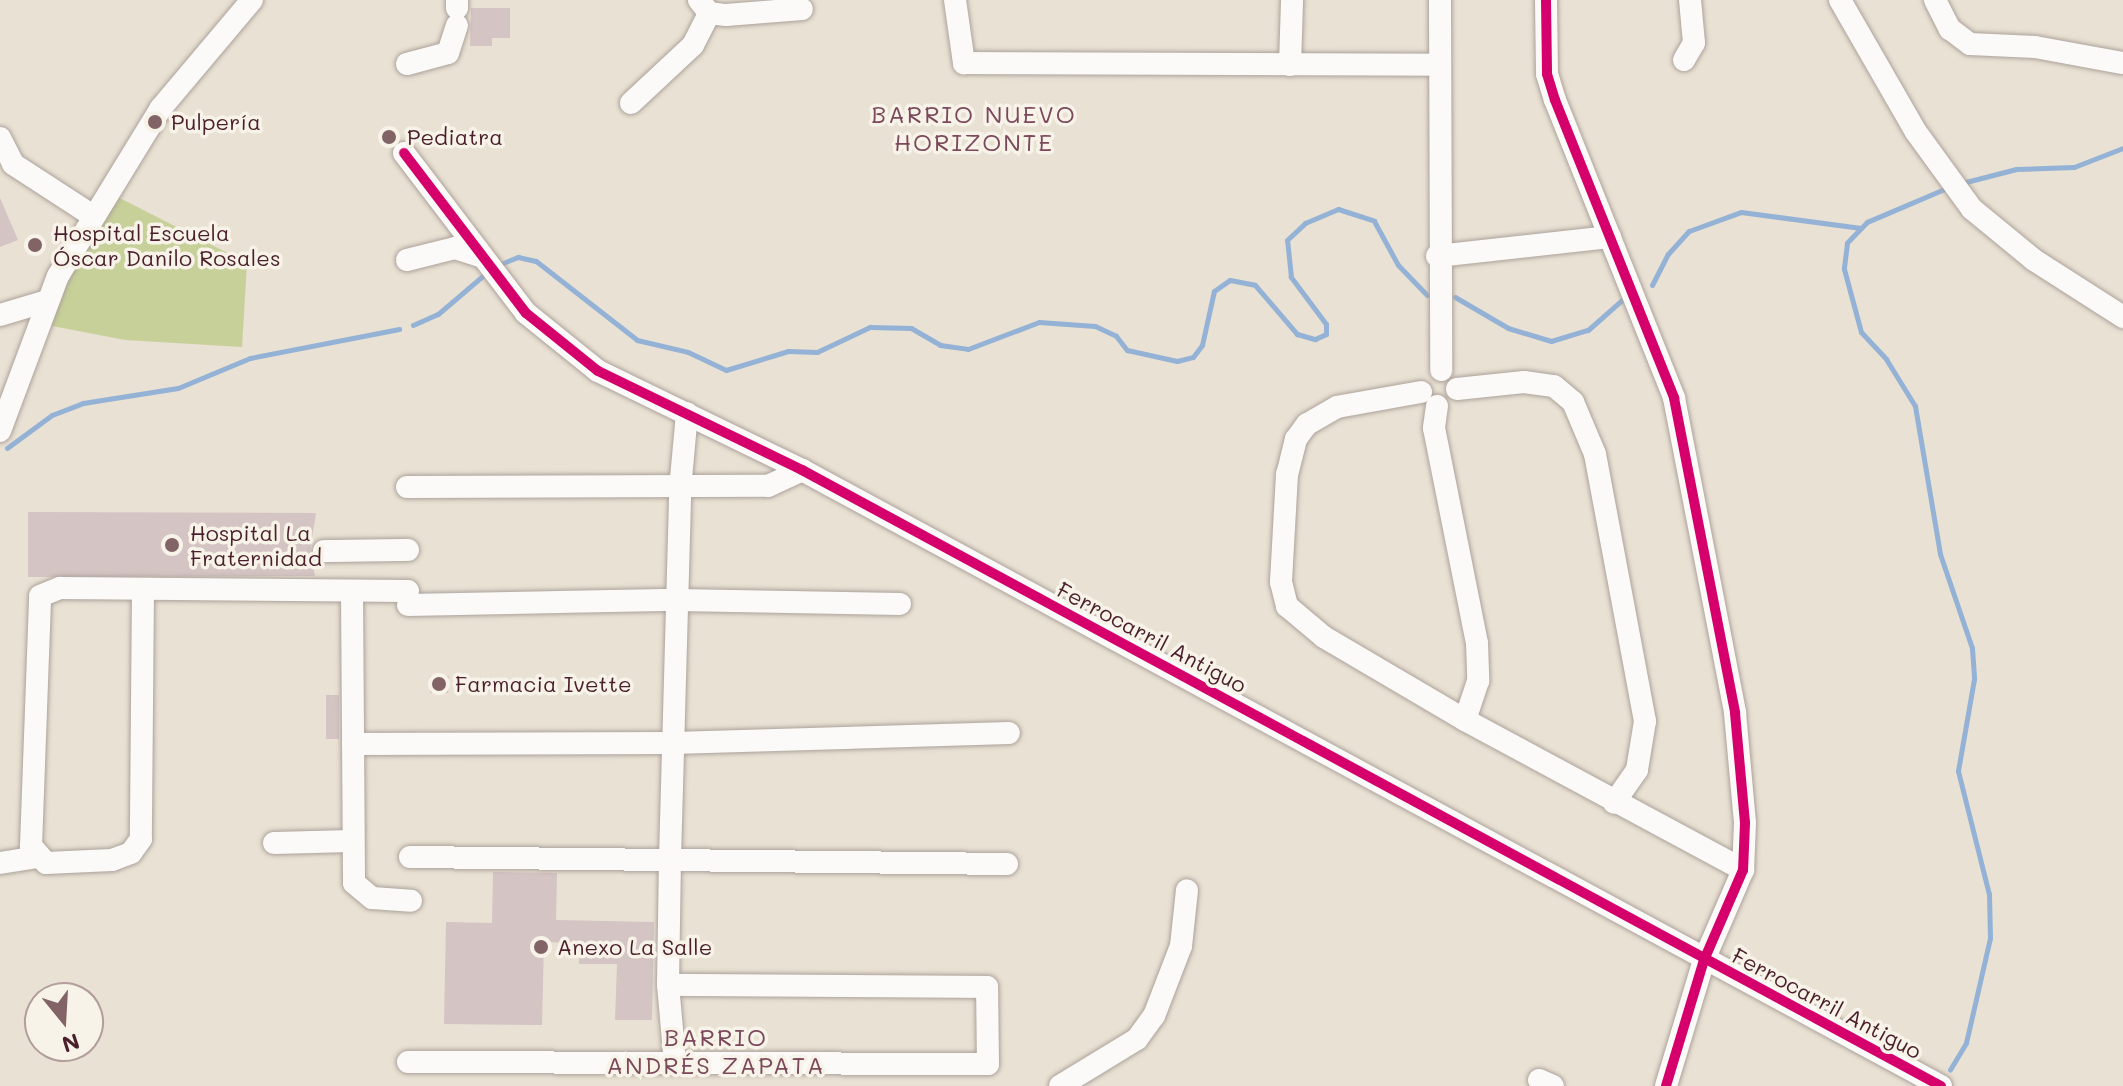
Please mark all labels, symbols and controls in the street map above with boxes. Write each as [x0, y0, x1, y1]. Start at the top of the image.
district label: BARRIO NUEVO HORIZONTE [871, 100, 1077, 156]
place label: Pulpería [171, 109, 261, 135]
marker: Pulpería [146, 113, 164, 131]
place label: Pediatra [407, 124, 503, 150]
marker: Pediatra [378, 126, 400, 148]
place label: Hospital Escuela Óscar Danilo Rosales [53, 219, 281, 270]
marker: Hospital Escuela Óscar Danilo Rosales [24, 234, 46, 256]
place label: Hospital La Fraternidad [190, 519, 322, 570]
marker: Hospital La Fraternidad [161, 534, 183, 556]
street label: Ferrocarril Antiguo [1053, 576, 1251, 698]
place label: Farmacia Ivette [455, 671, 632, 697]
marker: Farmacia Ivette [430, 675, 448, 693]
place label: Anexo La Salle [557, 934, 712, 960]
marker: Anexo La Salle [532, 938, 550, 956]
street label: Ferrocarril Antiguo [1728, 942, 1926, 1064]
north arrow [24, 982, 104, 1062]
district label: BARRIO ANDRÉS ZAPATA [606, 1023, 826, 1079]
text: N [59, 1027, 83, 1060]

